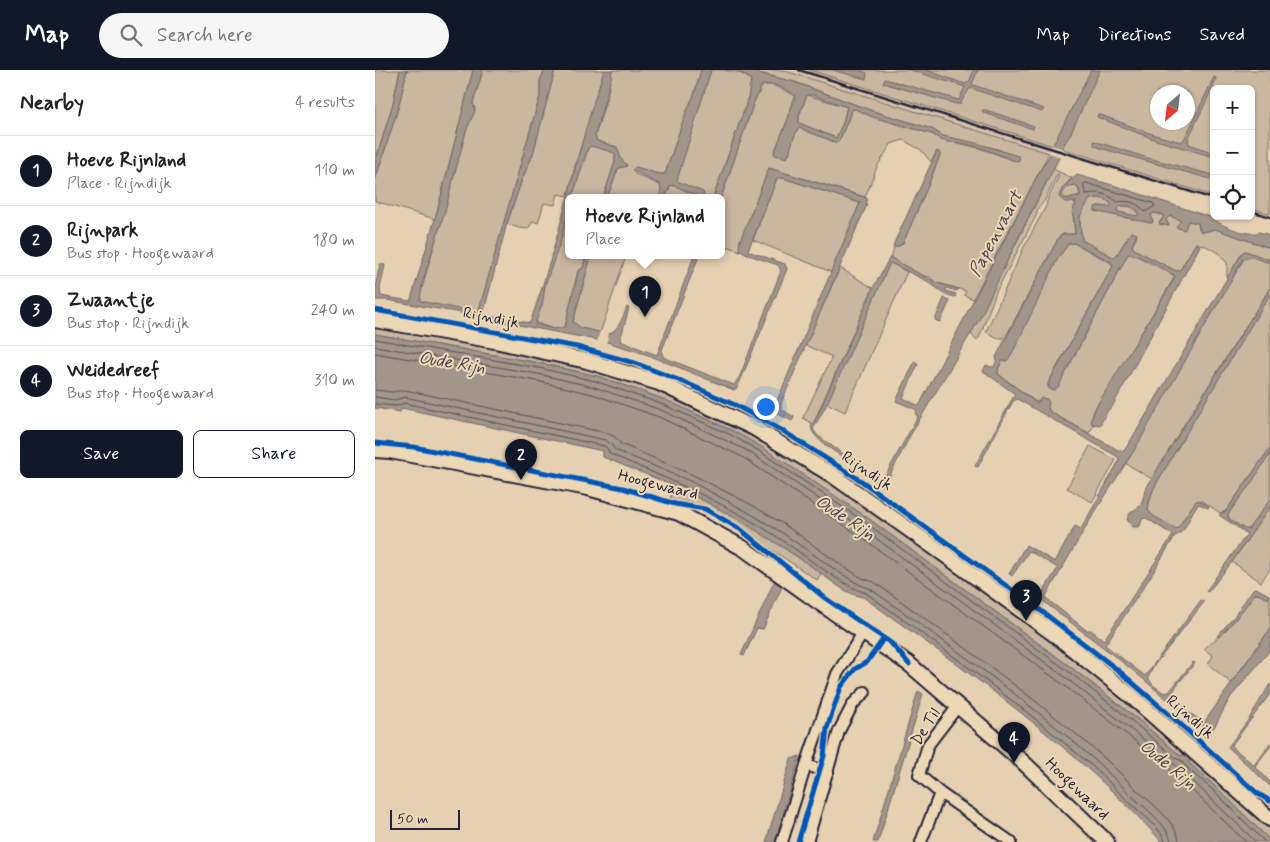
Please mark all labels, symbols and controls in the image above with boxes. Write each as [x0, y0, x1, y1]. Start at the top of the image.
search box [99, 13, 449, 58]
text: Map [25, 20, 69, 51]
icon: search [117, 21, 145, 49]
text: Search here [157, 23, 253, 48]
text: Map [1037, 23, 1070, 47]
text: Directions [1098, 23, 1172, 47]
text: Saved [1200, 23, 1245, 47]
north arrow [1150, 85, 1195, 130]
map controls [1210, 85, 1255, 220]
button: + [1210, 85, 1255, 130]
text: Nearby [20, 89, 84, 117]
text: 4 results [295, 92, 355, 113]
button: − [1210, 130, 1255, 175]
text: Hoeve Rijnland [67, 148, 186, 173]
text: 1 [32, 160, 40, 181]
text: 110 m [314, 160, 355, 181]
text: Place · Rijndijk [67, 173, 172, 194]
button: locate [1210, 175, 1255, 220]
water label: Papenvaart [963, 185, 1030, 281]
popup [565, 194, 725, 259]
text: Hoeve Rijnland [585, 204, 705, 229]
text: Rijnpark [67, 218, 138, 243]
text: Place [585, 229, 621, 250]
text: 2 [32, 230, 40, 251]
text: 180 m [312, 230, 355, 251]
text: Bus stop · Hoogewaard [67, 243, 214, 264]
pin: 1 [629, 276, 661, 317]
text: Zwaantje [67, 288, 155, 313]
text: 3 [32, 300, 40, 321]
text: 240 m [311, 300, 355, 321]
street label: Rijndijk [461, 302, 521, 334]
text: Bus stop · Rijndijk [67, 313, 189, 334]
water label: Oude Rijn [417, 346, 487, 380]
text: Weidedreef [67, 358, 160, 383]
text: 4 [31, 370, 41, 391]
text: 310 m [314, 370, 355, 391]
text: Bus stop · Hoogewaard [67, 383, 214, 404]
your location [753, 394, 779, 420]
button: Save [20, 430, 183, 478]
button: Share [193, 430, 355, 478]
pin: 2 [505, 439, 537, 480]
street label: Rijndijk [838, 446, 897, 496]
street label: Hoogewaard [616, 465, 700, 506]
water label: Oude Rijn [810, 490, 880, 546]
pin: 3 [1010, 580, 1042, 621]
street label: Rijndijk [1162, 690, 1218, 744]
street label: De Til [906, 704, 946, 750]
pin: 4 [998, 722, 1030, 763]
water label: Oude Rijn [1134, 735, 1202, 795]
street label: Hoogewaard [1040, 753, 1114, 826]
scale bar [390, 807, 460, 830]
text: 50 m [397, 810, 428, 828]

